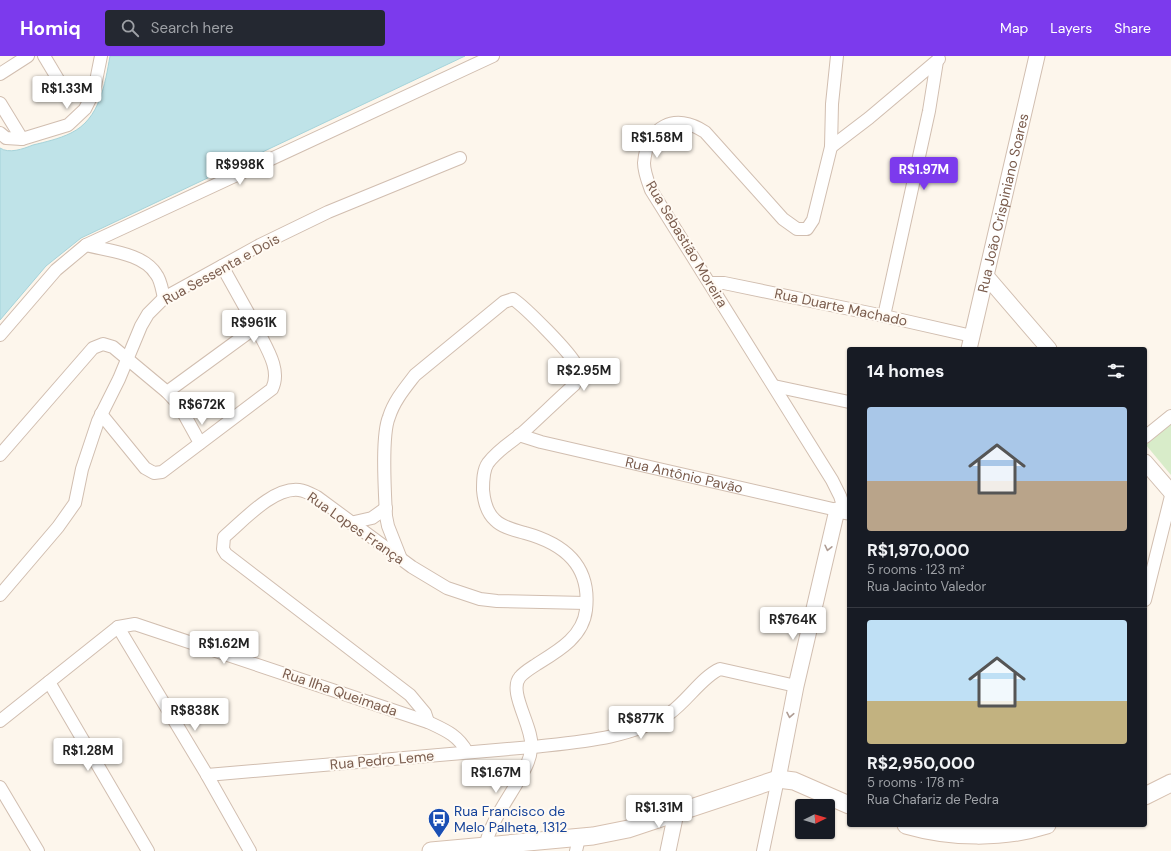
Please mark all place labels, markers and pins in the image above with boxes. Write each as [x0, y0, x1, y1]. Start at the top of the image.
pin: R$1.33M [30, 76, 104, 110]
pin: R$1.58M [620, 125, 694, 159]
pin: R$998K [207, 152, 273, 186]
pin: R$1.97M [887, 157, 961, 191]
pin: R$961K [221, 310, 287, 344]
pin: R$2.95M [547, 358, 621, 392]
pin: R$672K [169, 392, 235, 426]
pin: R$764K [760, 607, 826, 641]
pin: R$1.62M [187, 631, 261, 665]
pin: R$838K [162, 698, 228, 732]
pin: R$877K [608, 706, 674, 740]
pin: R$1.28M [51, 738, 125, 772]
pin: R$1.67M [459, 760, 533, 794]
pin: R$1.31M [622, 795, 696, 829]
place label: Rua Francisco de Melo Palheta, 1312 [454, 802, 567, 836]
bus stop icon: Rua Francisco de Melo Palheta, 1312 [426, 806, 452, 839]

